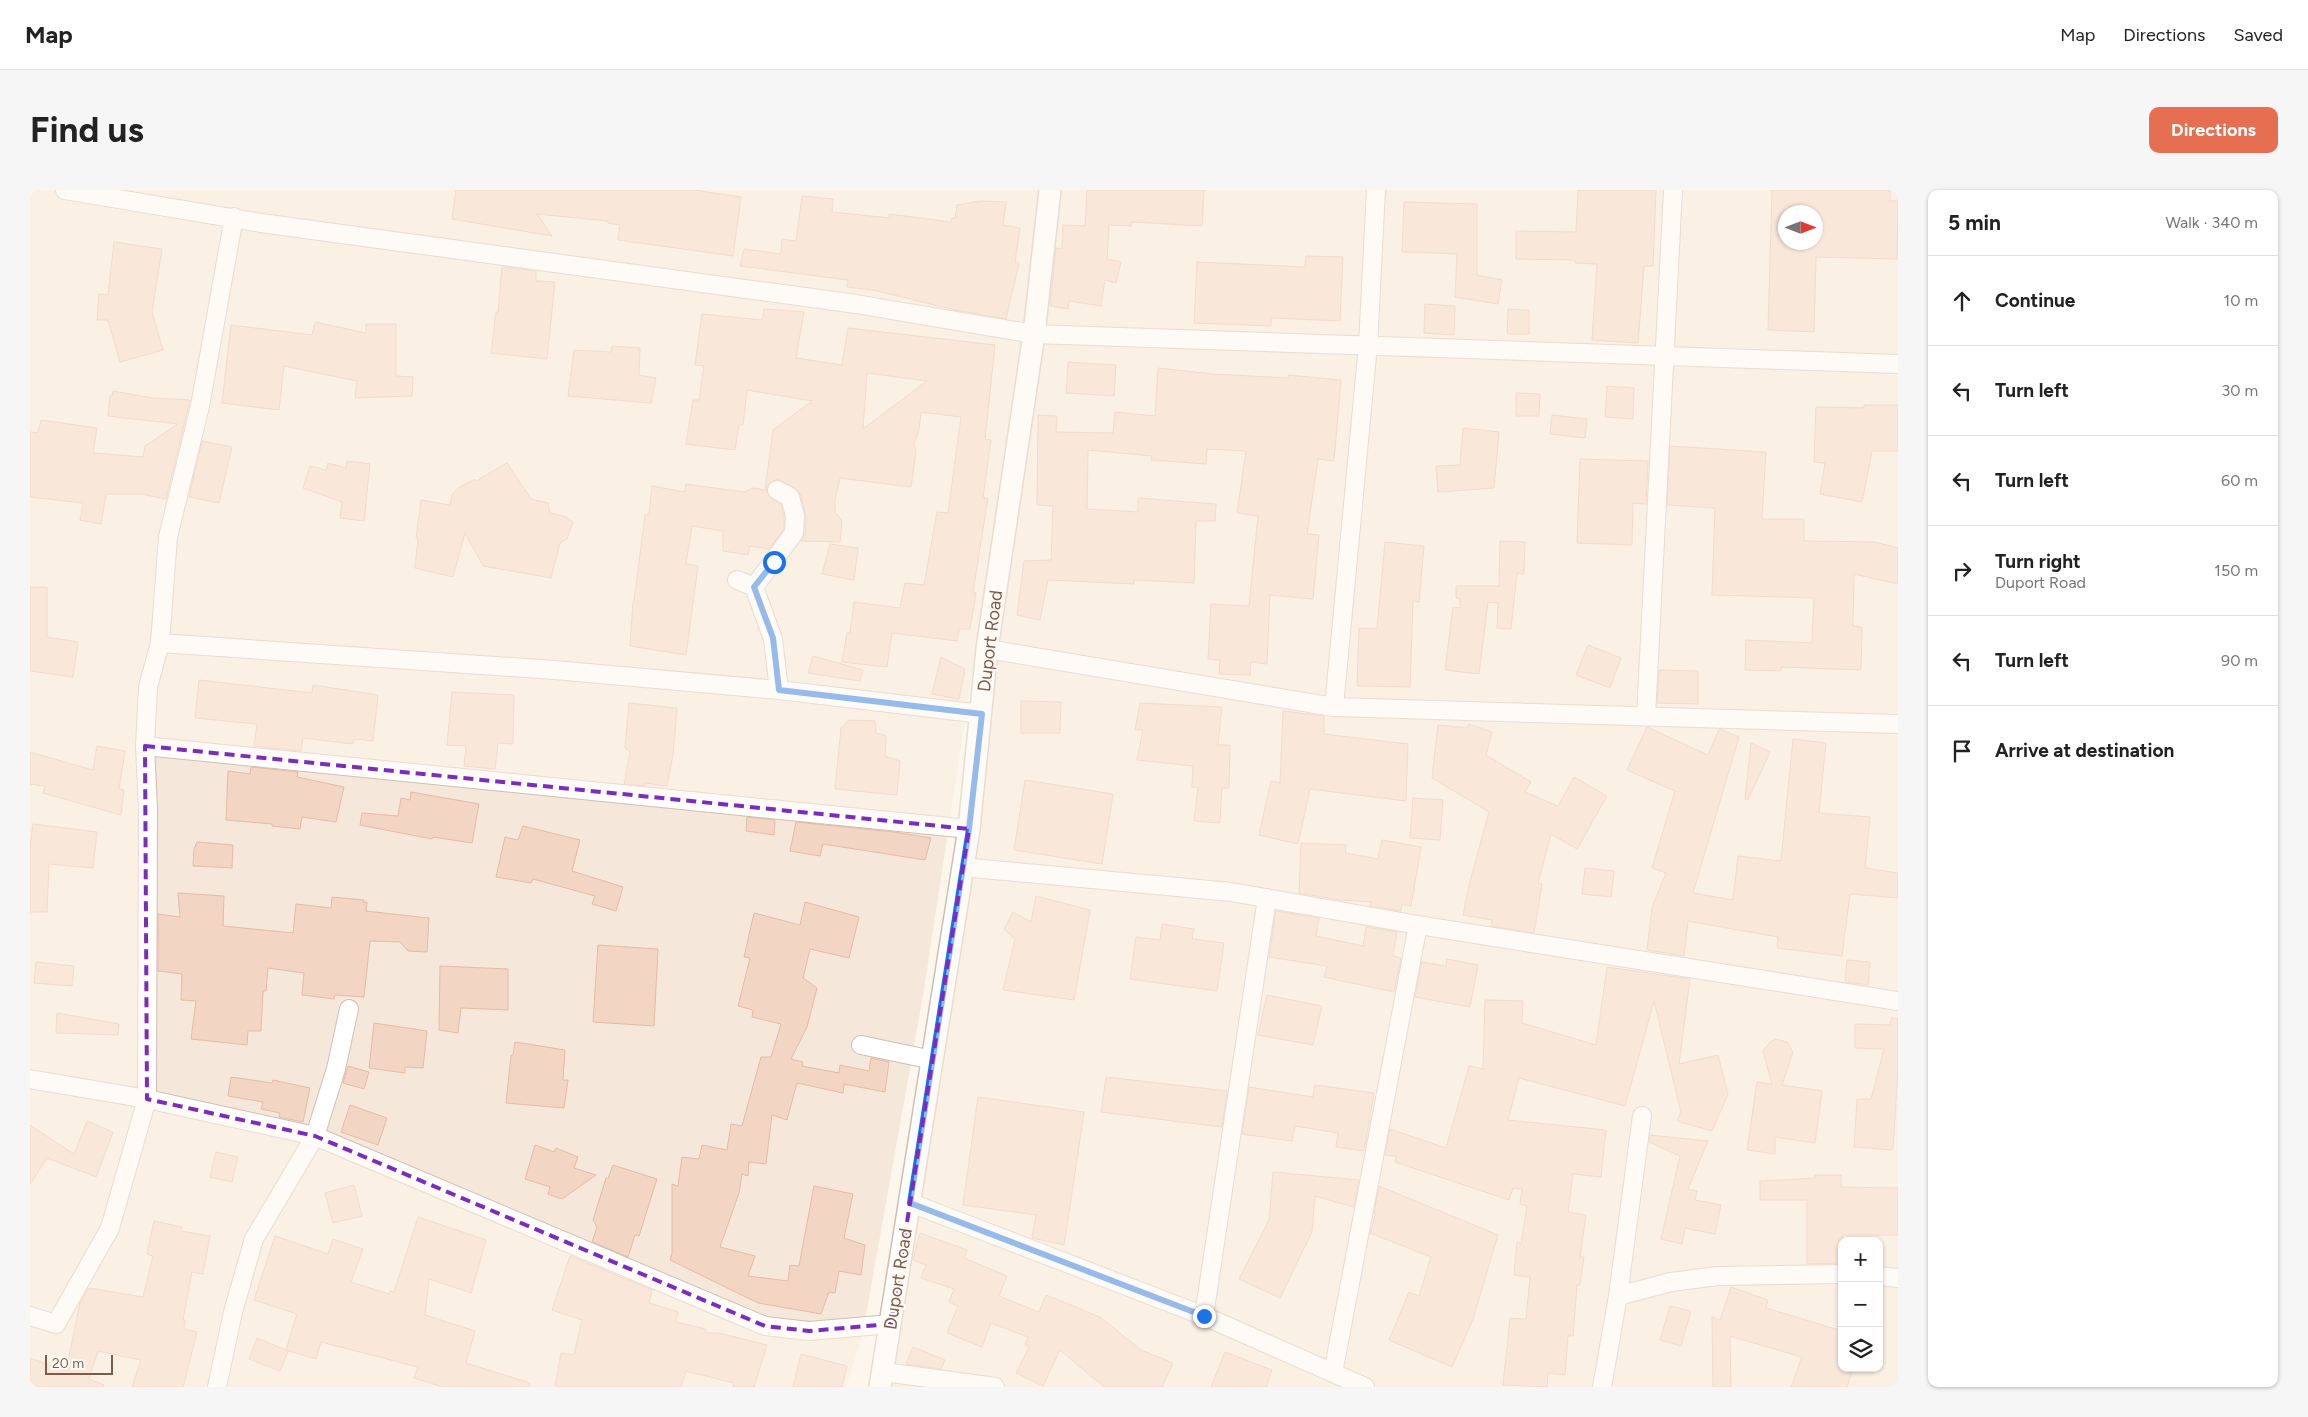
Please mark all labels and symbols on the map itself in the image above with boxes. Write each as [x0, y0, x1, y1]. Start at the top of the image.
north arrow [1778, 205, 1823, 250]
route start [763, 551, 786, 574]
street label: Duport Road [973, 589, 1007, 693]
street label: Duport Road [879, 1227, 917, 1331]
route end [1193, 1305, 1216, 1328]
scale bar [45, 1352, 112, 1375]

